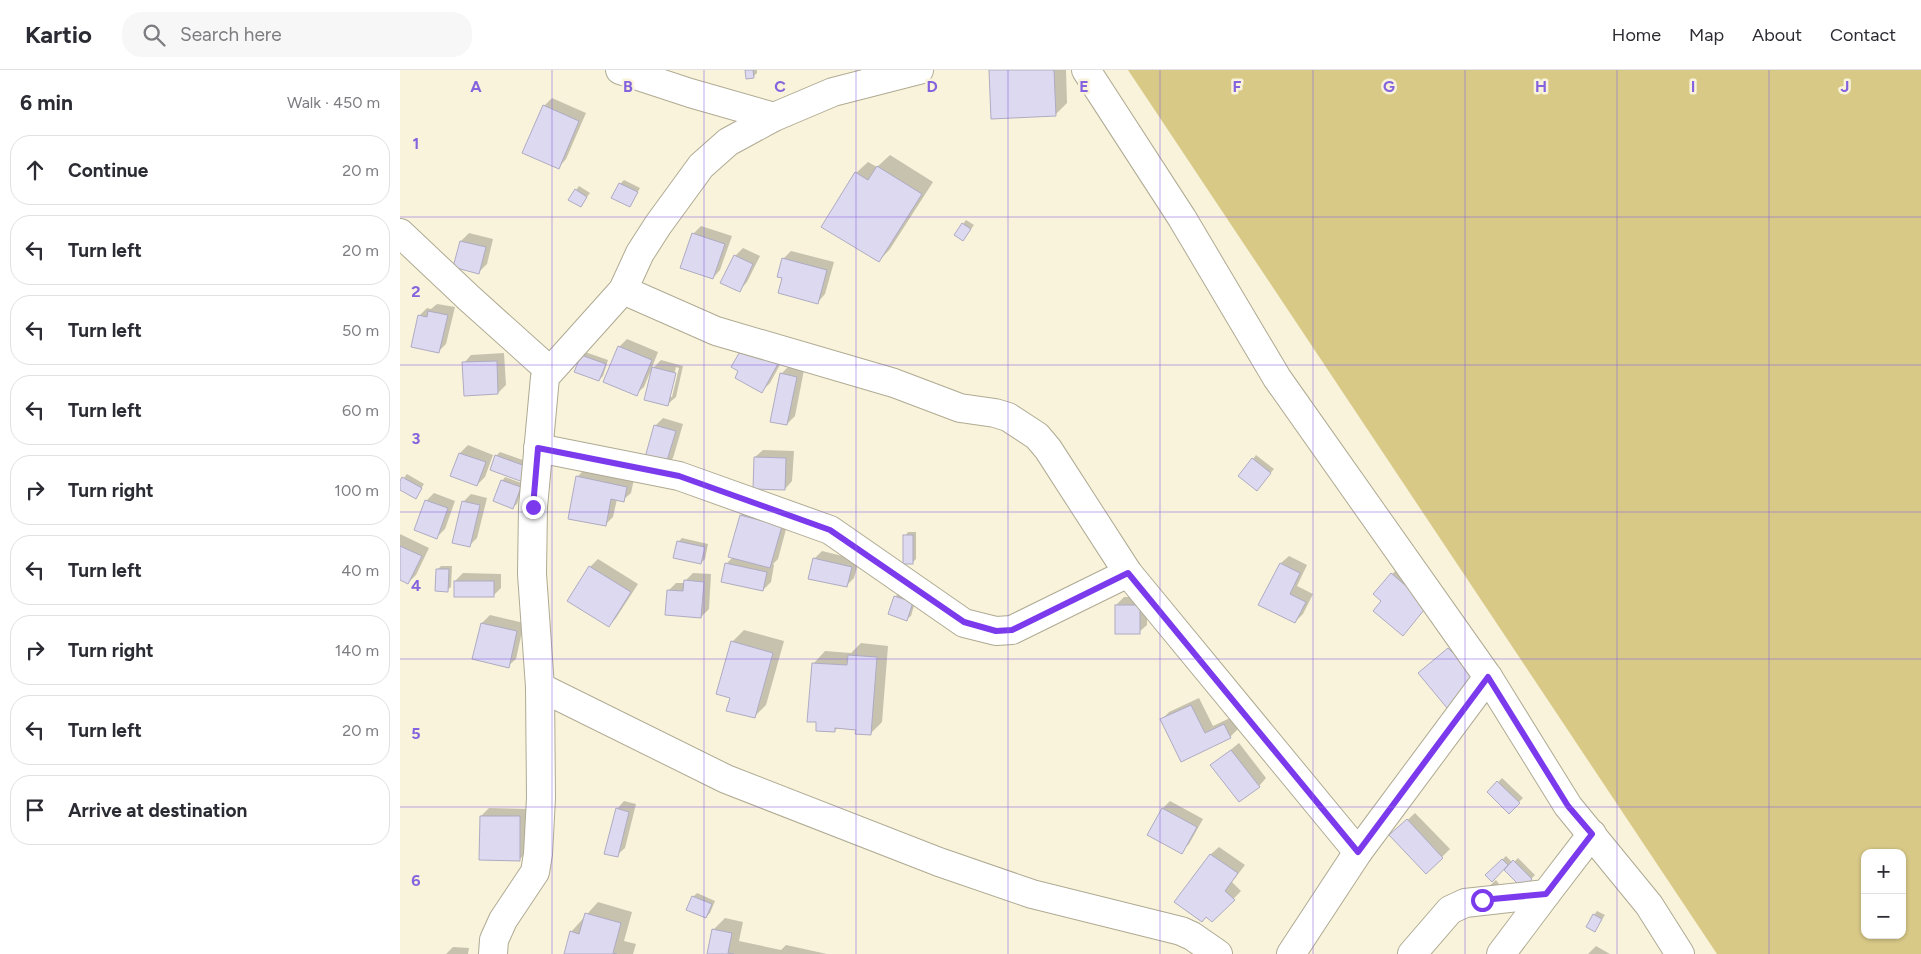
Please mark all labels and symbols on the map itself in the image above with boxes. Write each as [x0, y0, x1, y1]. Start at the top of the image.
text: A [470, 77, 482, 96]
text: B [623, 77, 633, 96]
text: C [774, 77, 786, 96]
text: D [926, 77, 938, 96]
text: E [1079, 77, 1089, 96]
text: F [1233, 77, 1242, 96]
text: G [1383, 77, 1395, 96]
text: H [1535, 77, 1547, 96]
text: I [1691, 77, 1695, 96]
text: J [1841, 77, 1849, 96]
text: 1 [413, 134, 419, 153]
text: 2 [411, 282, 421, 301]
text: 3 [412, 429, 421, 448]
route end [522, 496, 545, 519]
text: 4 [411, 576, 421, 595]
text: 5 [411, 724, 421, 743]
text: 6 [411, 871, 421, 890]
route start [1471, 889, 1494, 912]

